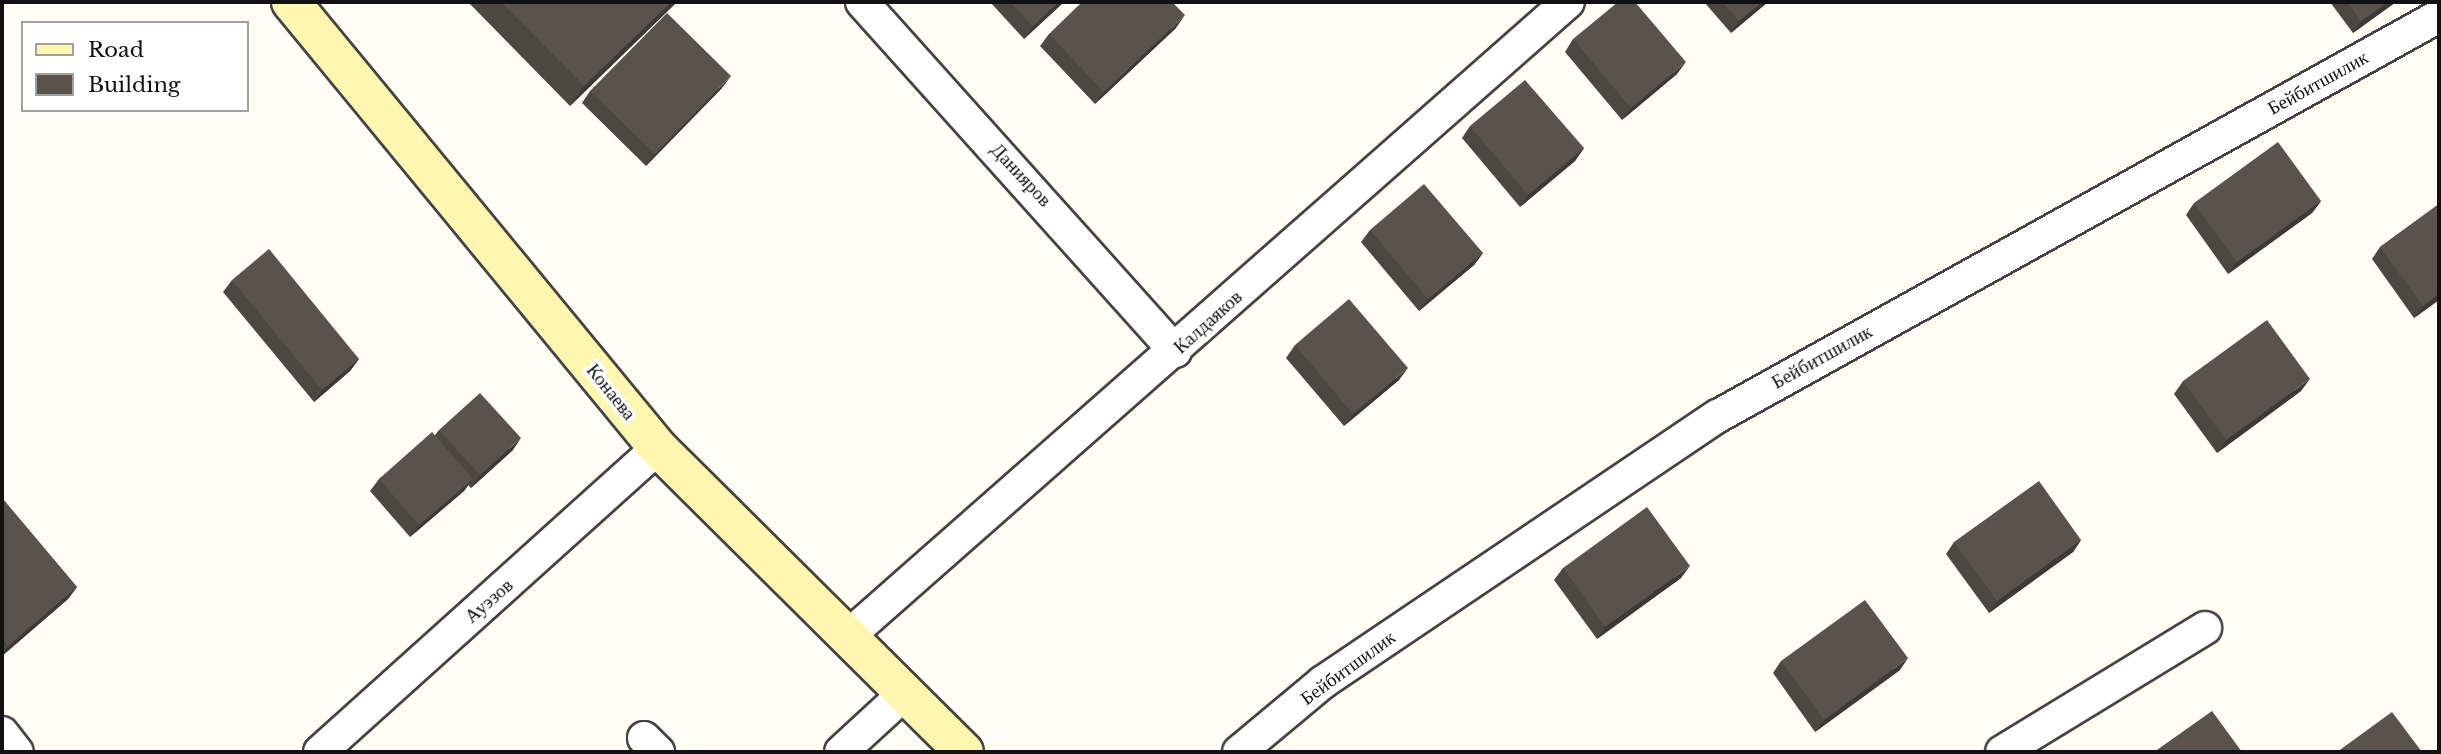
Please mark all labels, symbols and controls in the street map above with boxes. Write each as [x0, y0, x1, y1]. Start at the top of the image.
legend [21, 21, 248, 112]
text: Road [88, 37, 144, 63]
street label: Бейбитшилик [2264, 46, 2372, 120]
text: Building [88, 72, 180, 98]
street label: Данияров [986, 139, 1056, 211]
street label: Калдаяков [1169, 285, 1247, 359]
street label: Бейбитшилик [1768, 320, 1876, 394]
street label: Конаева [582, 359, 640, 425]
street label: Ауэзов [460, 574, 518, 628]
street label: Бейбитшилик [1296, 626, 1400, 710]

